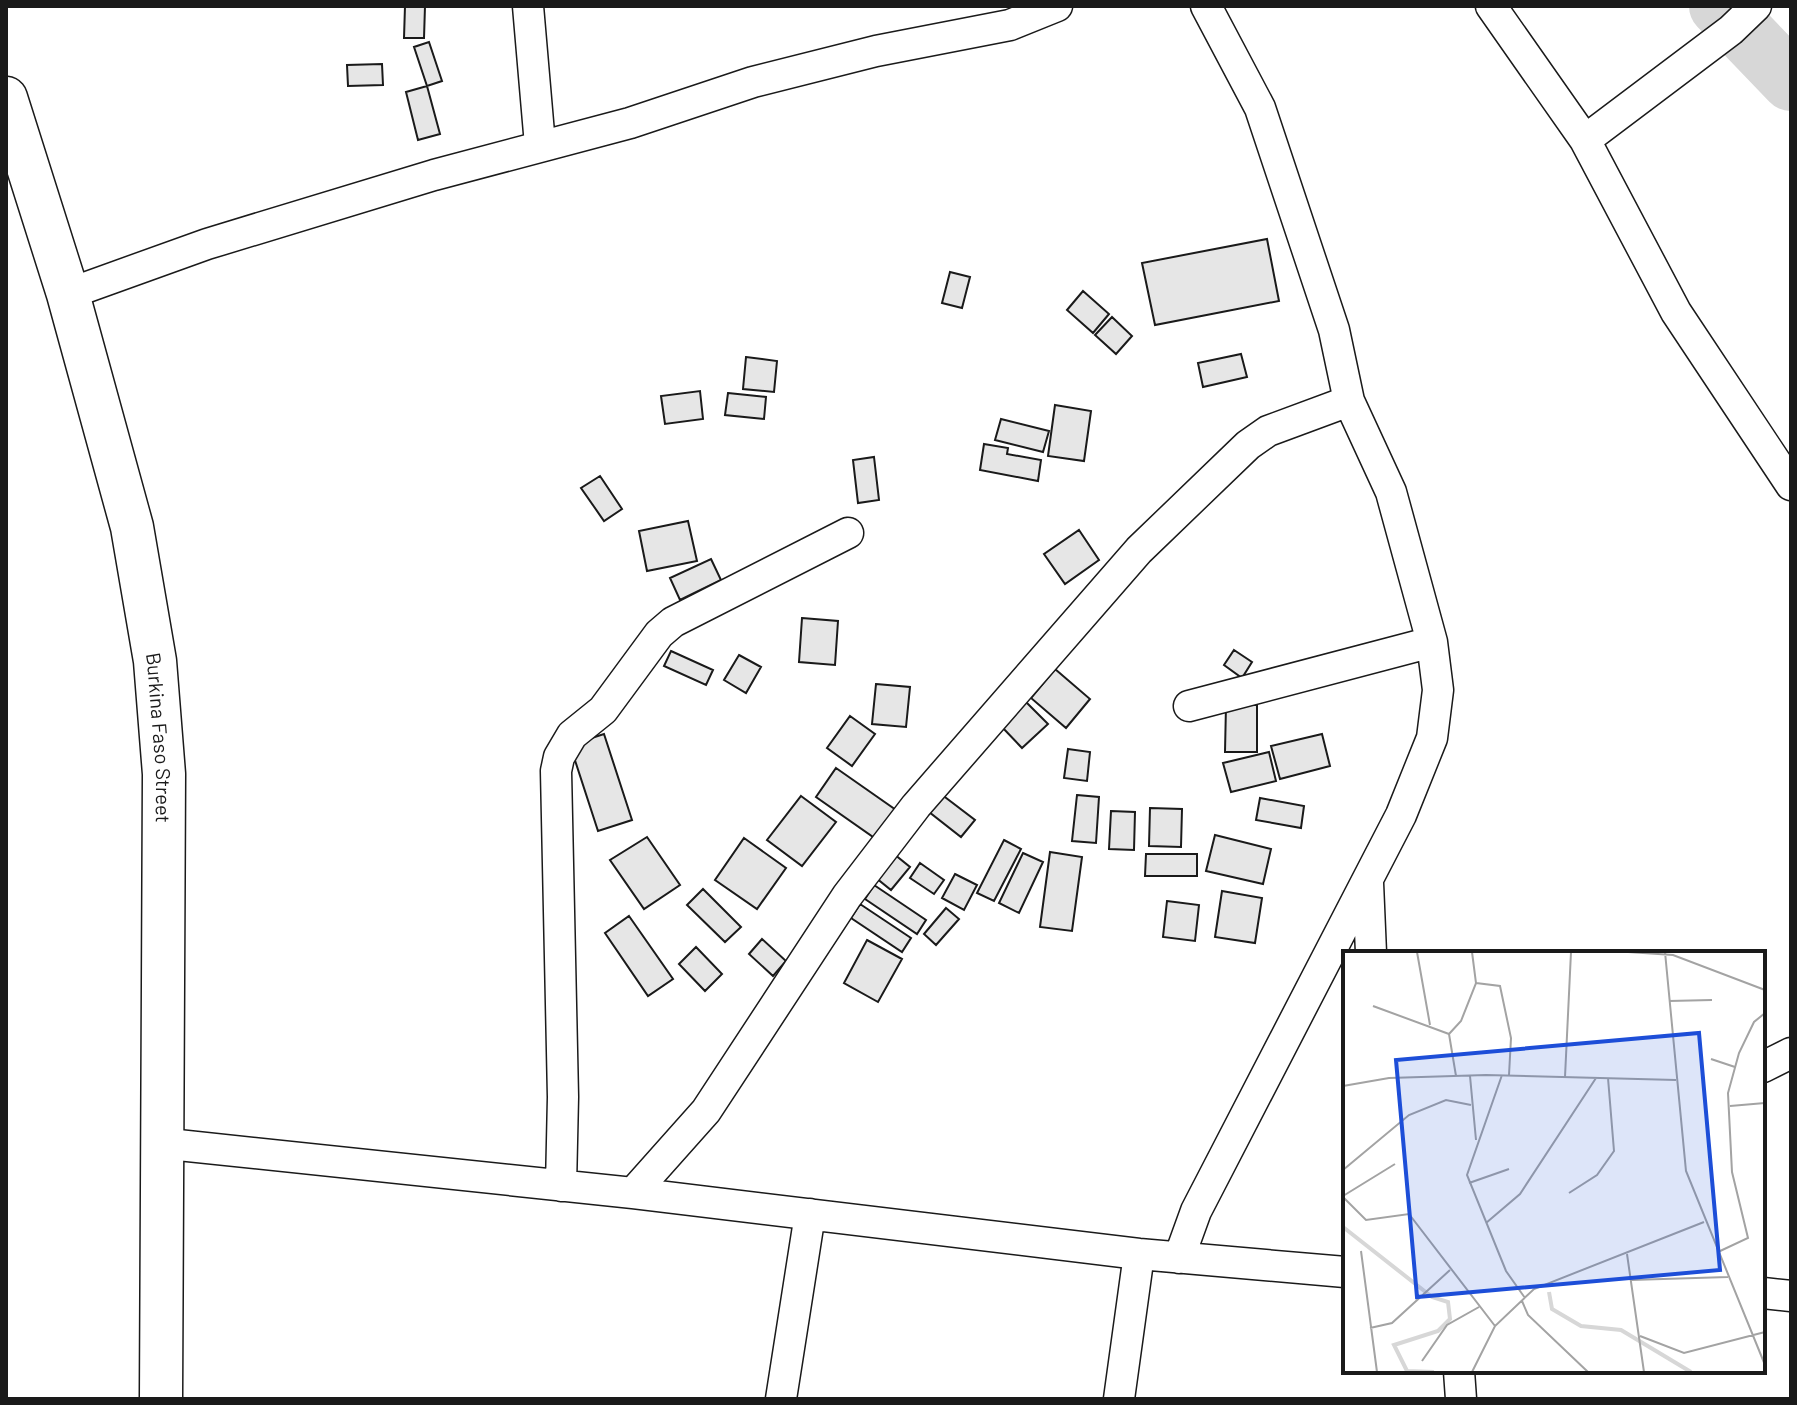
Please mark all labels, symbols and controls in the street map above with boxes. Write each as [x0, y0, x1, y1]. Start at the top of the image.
street label: Burkina Faso Street [142, 651, 176, 823]
inset map [1343, 951, 1765, 1373]

